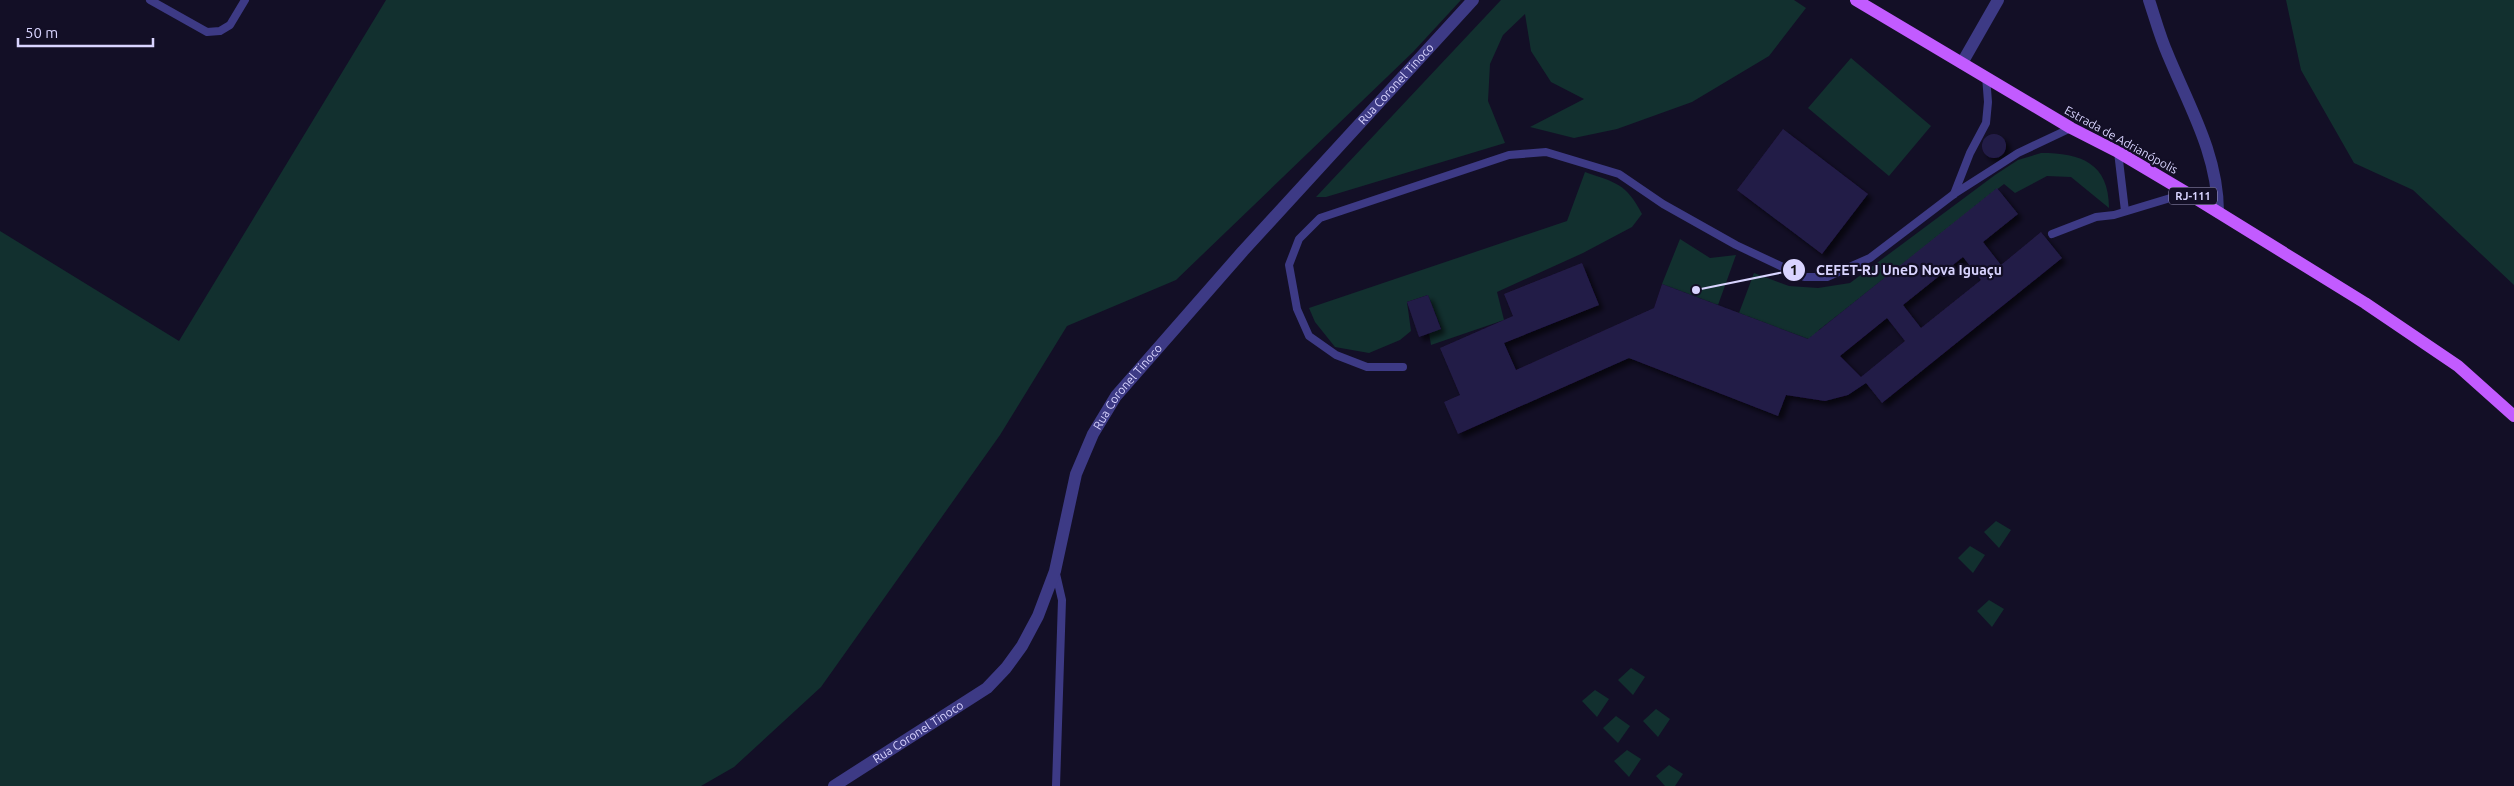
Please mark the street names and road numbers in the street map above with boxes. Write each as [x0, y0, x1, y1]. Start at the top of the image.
street label: Rua Coronel Tinoco [1355, 41, 1436, 127]
street label: Estrada de Adrianópolis [2062, 103, 2180, 176]
road number: RJ-111 [2169, 188, 2217, 205]
street label: Rua Coronel Tinoco [1090, 341, 1165, 432]
street label: Rua Coronel Tinoco [870, 698, 966, 765]

